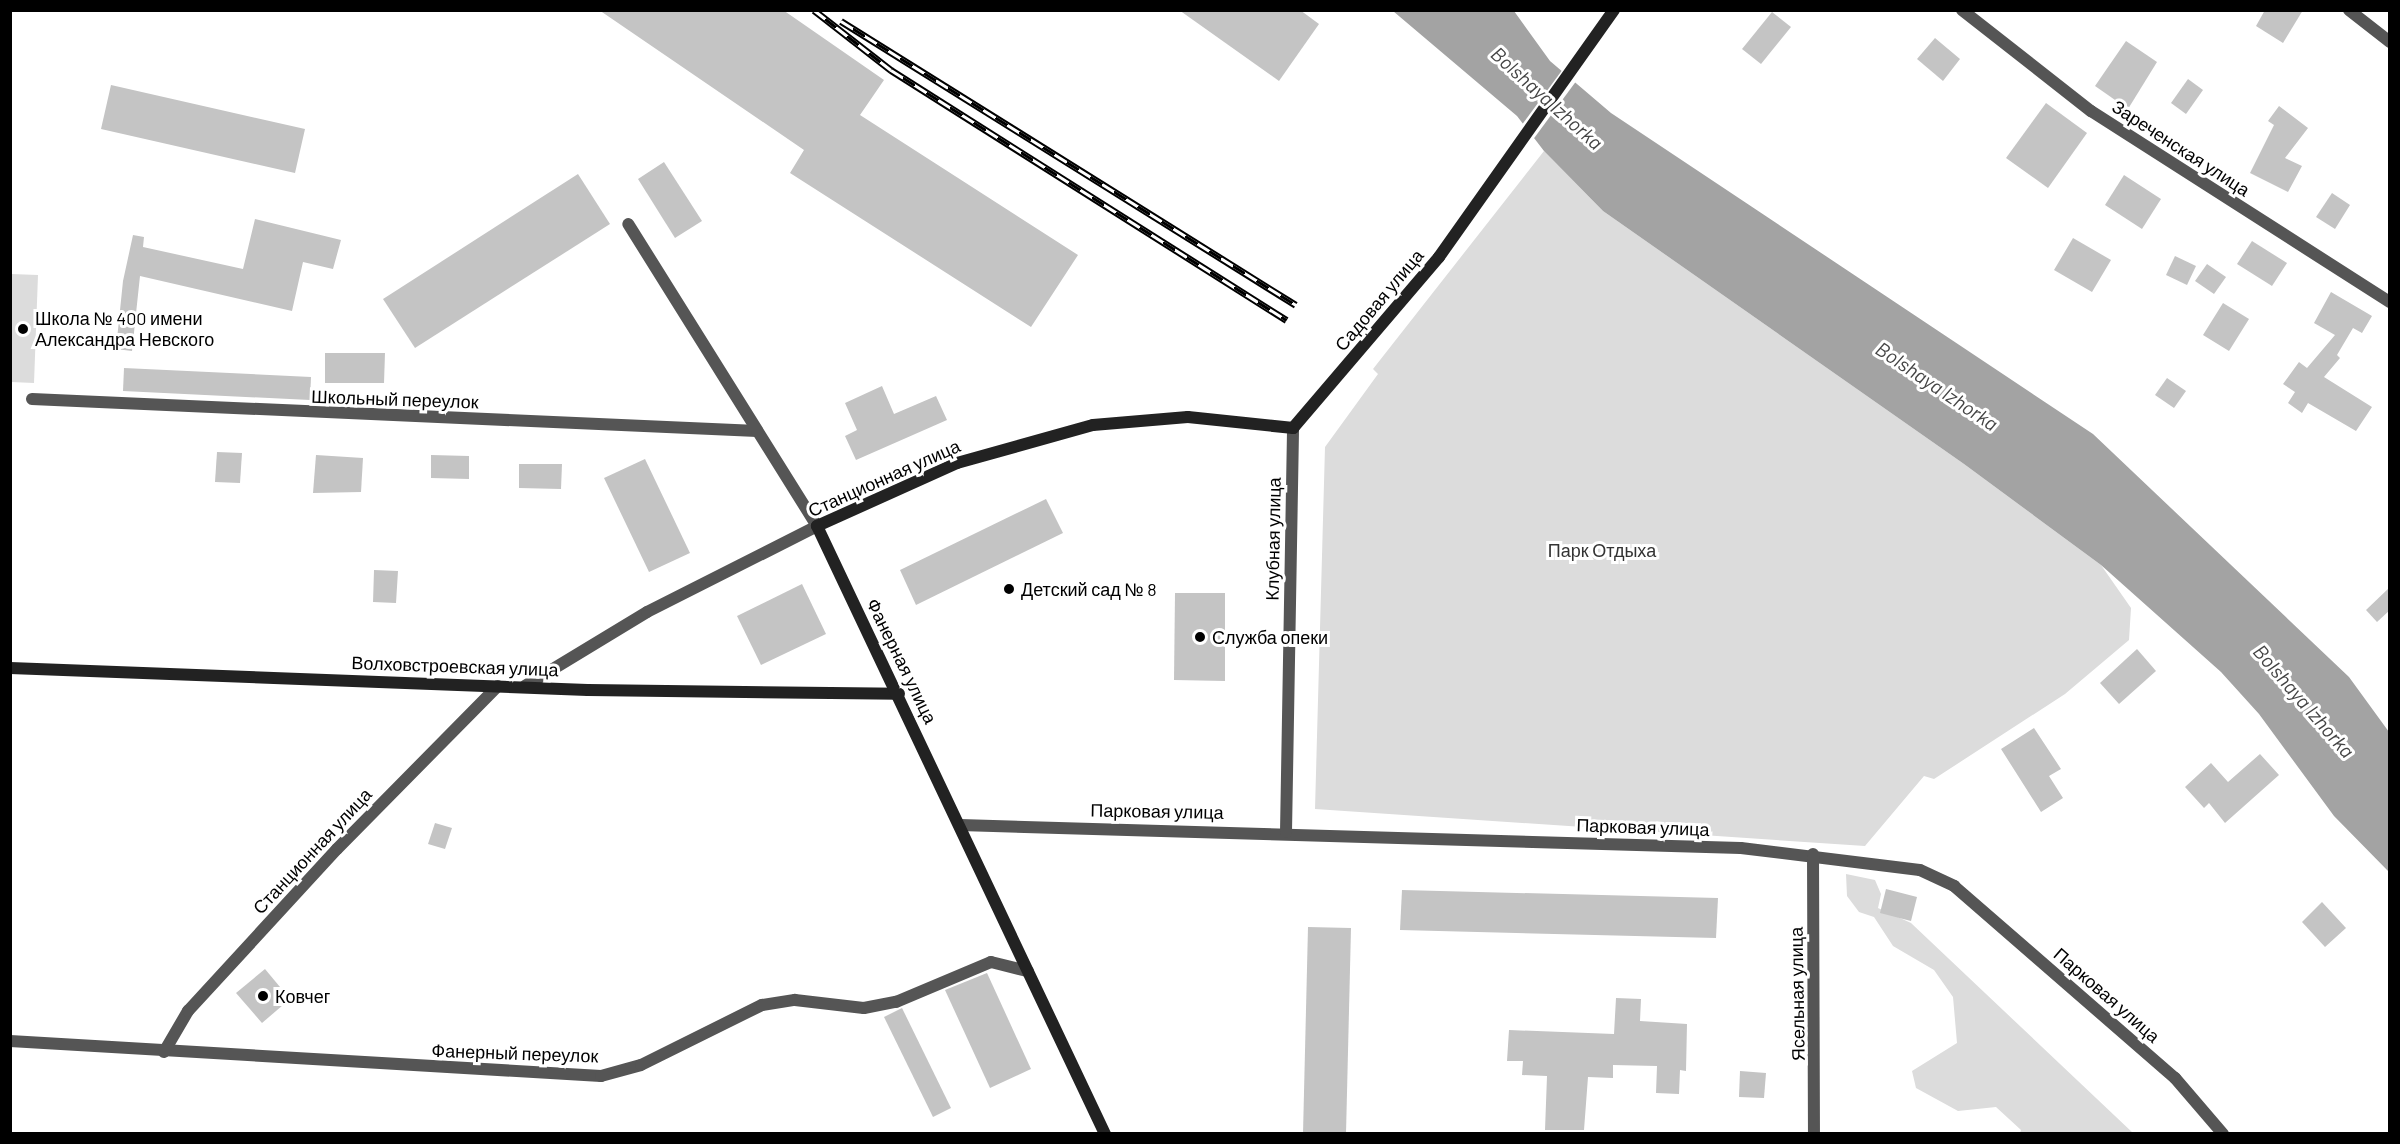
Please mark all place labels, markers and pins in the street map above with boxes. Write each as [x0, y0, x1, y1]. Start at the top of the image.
place label: Школа № 400 имени Александра Невского [35, 308, 214, 350]
marker: Школа № 400 имени Александра Невского [16, 322, 30, 336]
place label: Детский сад № 8 [1021, 578, 1157, 600]
marker: Детский сад № 8 [1002, 582, 1016, 596]
place label: Служба опеки [1212, 626, 1328, 648]
marker: Служба опеки [1193, 630, 1207, 644]
place label: Ковчег [275, 985, 330, 1007]
marker: Ковчег [256, 989, 270, 1003]

